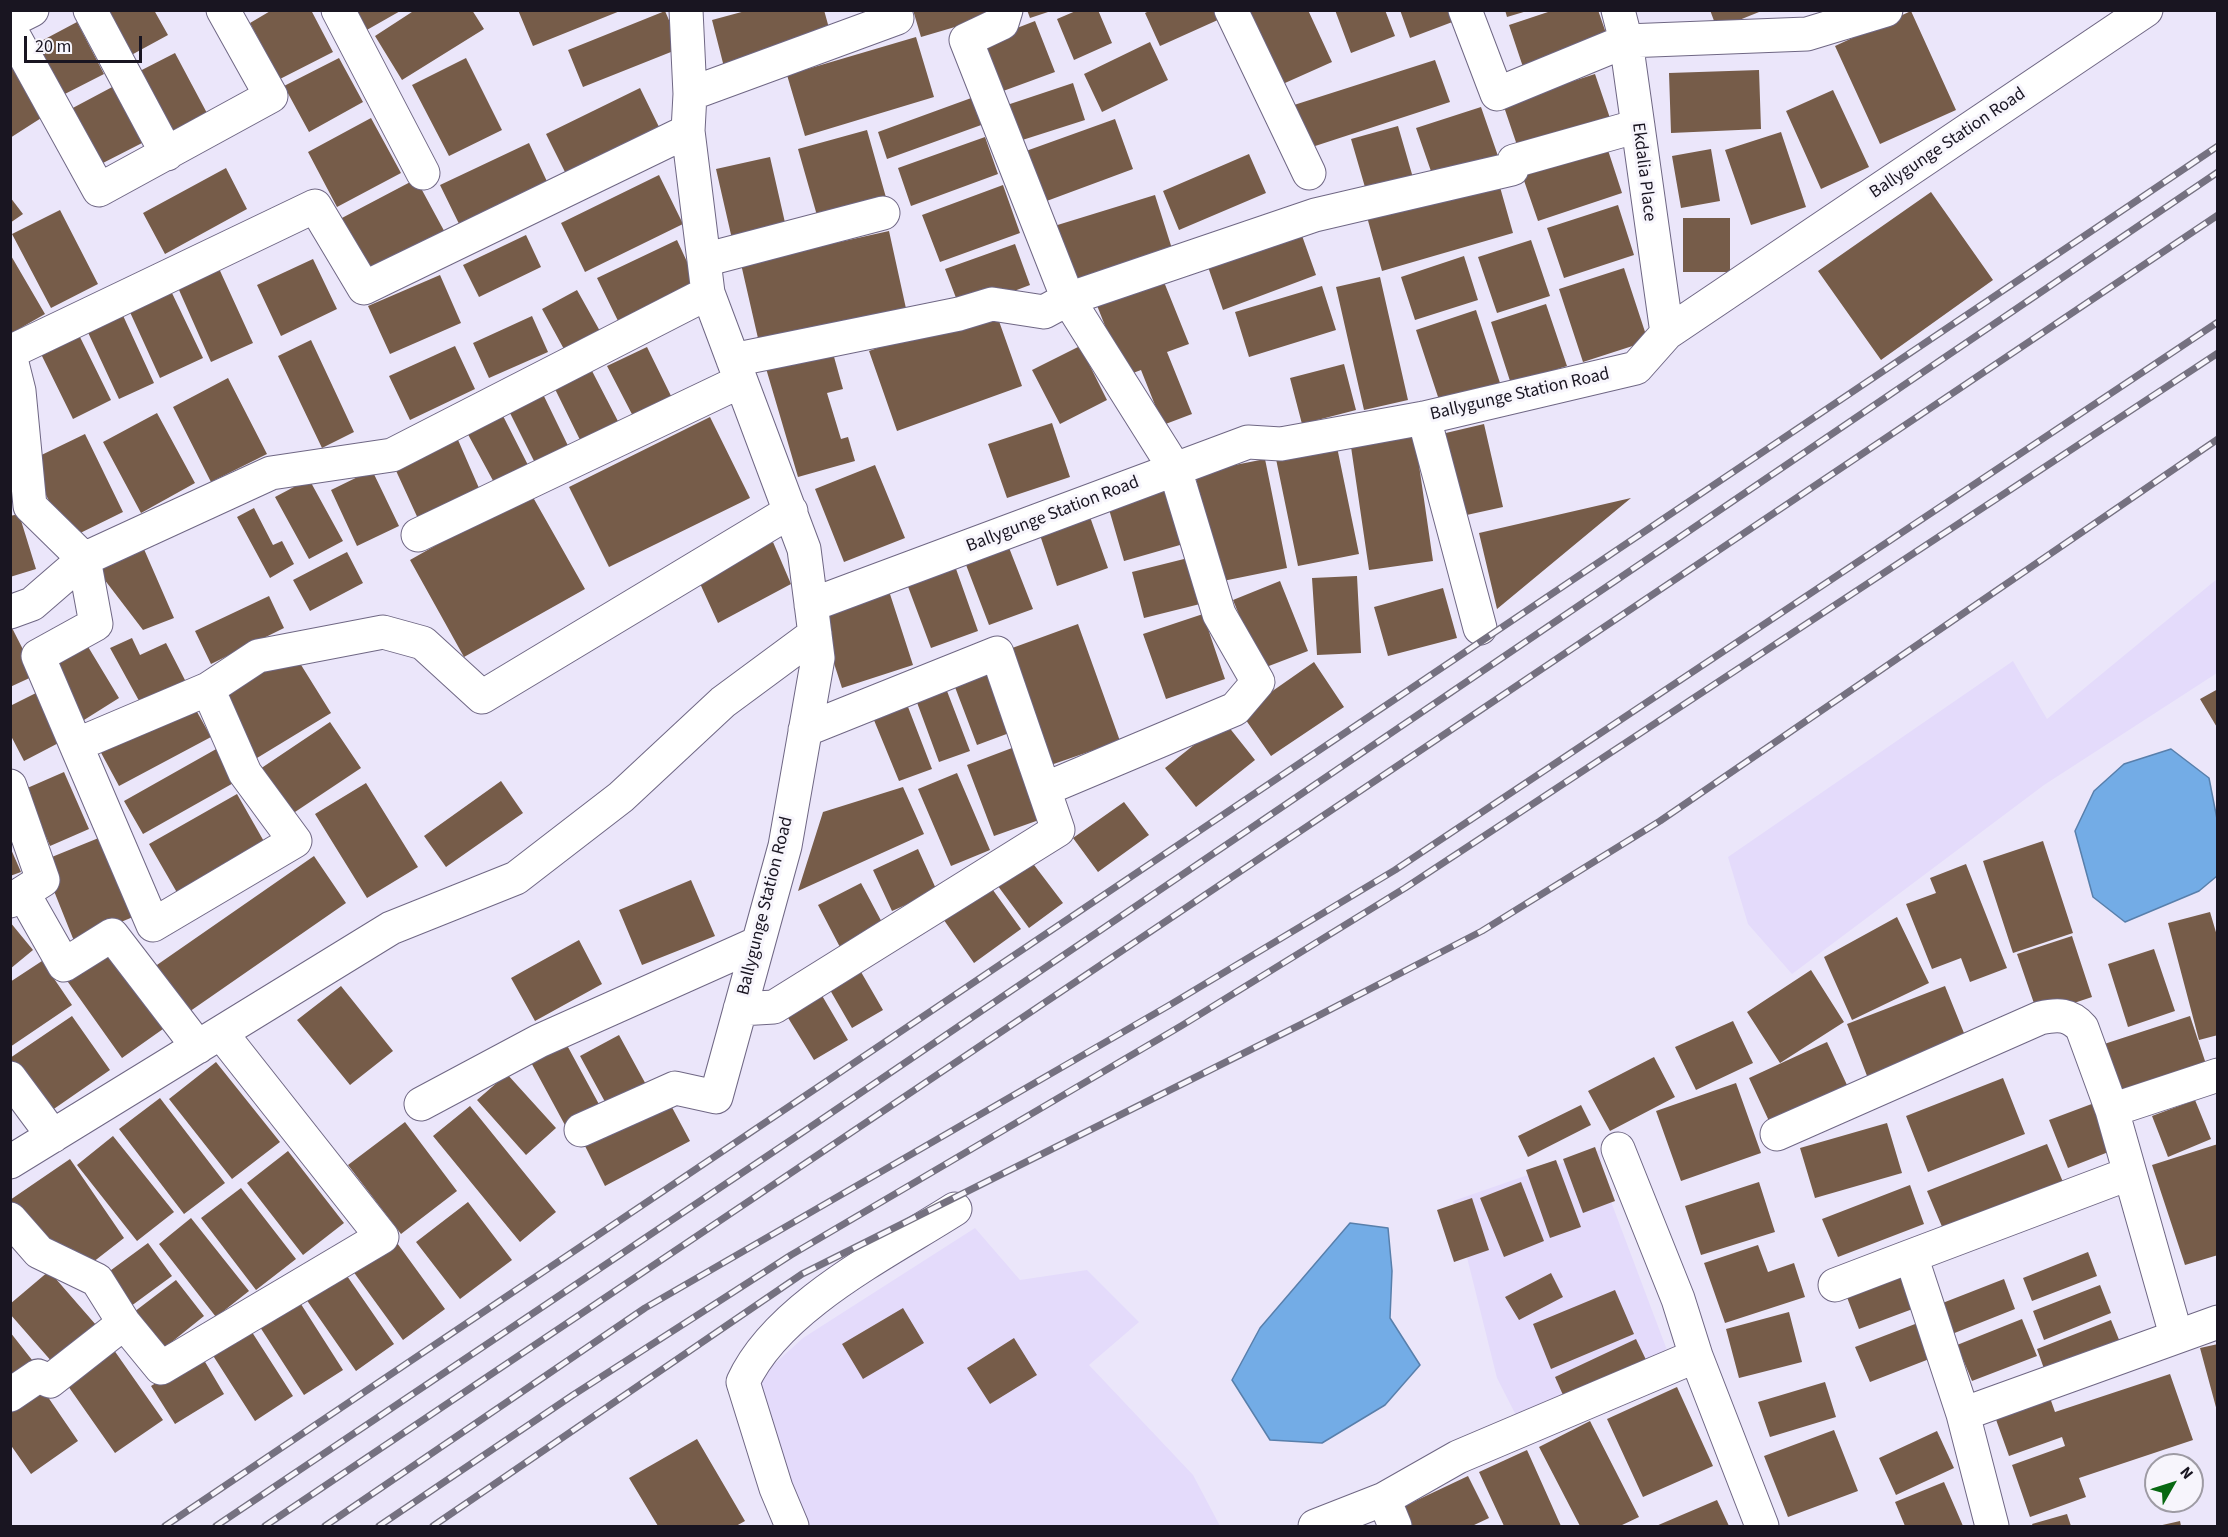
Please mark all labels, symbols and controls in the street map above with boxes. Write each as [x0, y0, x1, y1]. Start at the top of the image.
scale bar [27, 24, 146, 62]
text: 20 m [35, 34, 71, 59]
street label: Ballygunge Station Road [1866, 84, 2030, 204]
street label: Ekdalia Place [1626, 121, 1660, 223]
street label: Ballygunge Station Road [1428, 364, 1612, 426]
street label: Ballygunge Station Road [964, 472, 1142, 558]
street label: Ballygunge Station Road [733, 814, 799, 998]
north arrow [2144, 1453, 2204, 1513]
text: N [2175, 1462, 2198, 1484]

